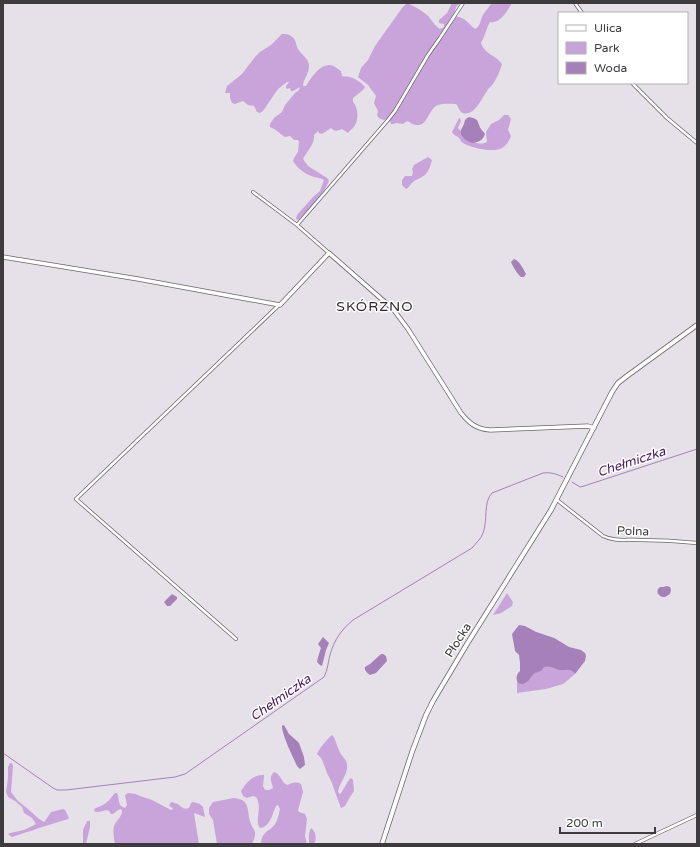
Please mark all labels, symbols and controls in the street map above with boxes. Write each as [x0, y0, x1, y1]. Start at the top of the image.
legend [558, 12, 688, 84]
text: Ulica [594, 21, 622, 35]
text: Park [594, 41, 620, 55]
text: Woda [594, 61, 627, 75]
district label: SKÓRZNO [336, 298, 414, 315]
water label: Chełmiczka [595, 443, 668, 480]
street label: Polna [617, 523, 649, 539]
street label: Płocka [442, 620, 474, 660]
water label: Chełmiczka [247, 671, 315, 725]
scale bar [560, 809, 655, 835]
text: 200 m [566, 816, 603, 830]

